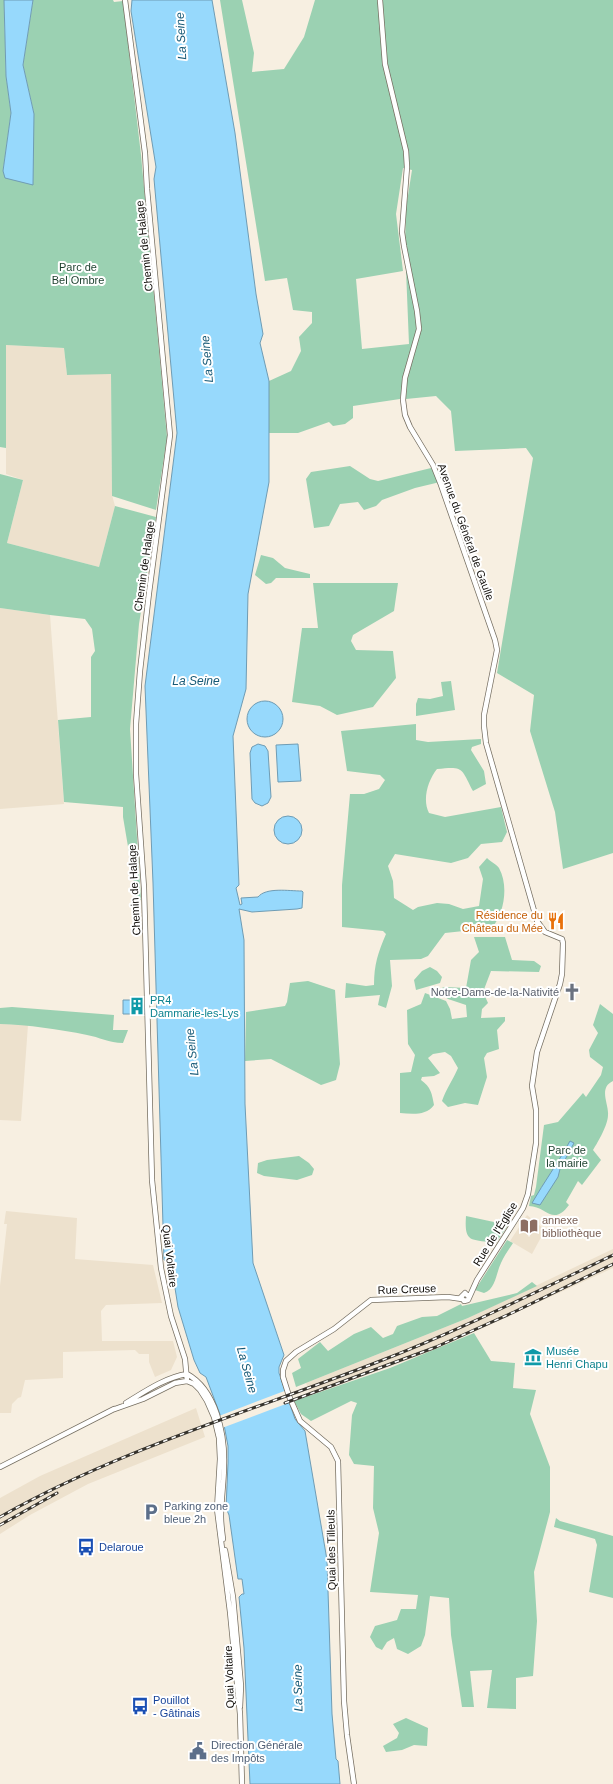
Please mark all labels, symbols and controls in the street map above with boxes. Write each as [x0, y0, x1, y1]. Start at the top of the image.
water label: La Seine [173, 12, 189, 60]
street label: Chemin de Halage [133, 200, 155, 292]
park label: Parc de Bel Ombre [52, 261, 104, 286]
water label: La Seine [198, 334, 216, 383]
street label: Avenue du Général de Gaulle [436, 462, 496, 602]
street label: Chemin de Halage [132, 520, 156, 612]
water label: La Seine [172, 674, 220, 688]
street label: Chemin de Halage [126, 844, 142, 936]
place label: Résidence du Château du Mée [462, 909, 543, 934]
restaurant icon: Résidence du Château du Mée [546, 911, 566, 931]
church icon: Notre-Dame-de-la-Nativité [562, 982, 582, 1002]
place label: Notre-Dame-de-la-Nativité [431, 986, 559, 998]
place label: PR4 Dammarie-les-Lys [150, 994, 239, 1019]
building icon: PR4 Dammarie-les-Lys [127, 996, 147, 1016]
water label: La Seine [183, 1027, 201, 1076]
park label: Parc de la mairie [546, 1144, 588, 1169]
street label: Rue de l'Église [471, 1200, 519, 1268]
place label: annexe bibliothèque [542, 1214, 601, 1239]
library icon: annexe bibliothèque [519, 1216, 539, 1236]
street label: Quai Voltaire [160, 1224, 180, 1288]
street label: Rue Creuse [377, 1282, 437, 1296]
water label: La Seine [234, 1345, 260, 1395]
place label: Musée Henri Chapu [546, 1345, 608, 1370]
museum icon: Musée Henri Chapu [523, 1347, 543, 1367]
place label: Parking zone bleue 2h [164, 1500, 228, 1525]
parking icon: Parking zone bleue 2h [141, 1502, 161, 1522]
street label: Quai des Tilleuls [324, 1509, 338, 1590]
bus stop icon: Delaroue [76, 1537, 96, 1557]
place label: Delaroue [99, 1541, 144, 1553]
street label: Quai Voltaire [222, 1645, 236, 1709]
water label: La Seine [291, 1664, 305, 1712]
place label: Pouillot - Gâtinais [153, 1694, 201, 1719]
bus stop icon: Pouillot - Gâtinais [130, 1696, 150, 1716]
place label: Direction Générale des Impôts [211, 1739, 303, 1764]
public building icon: Direction Générale des Impôts [188, 1741, 208, 1761]

